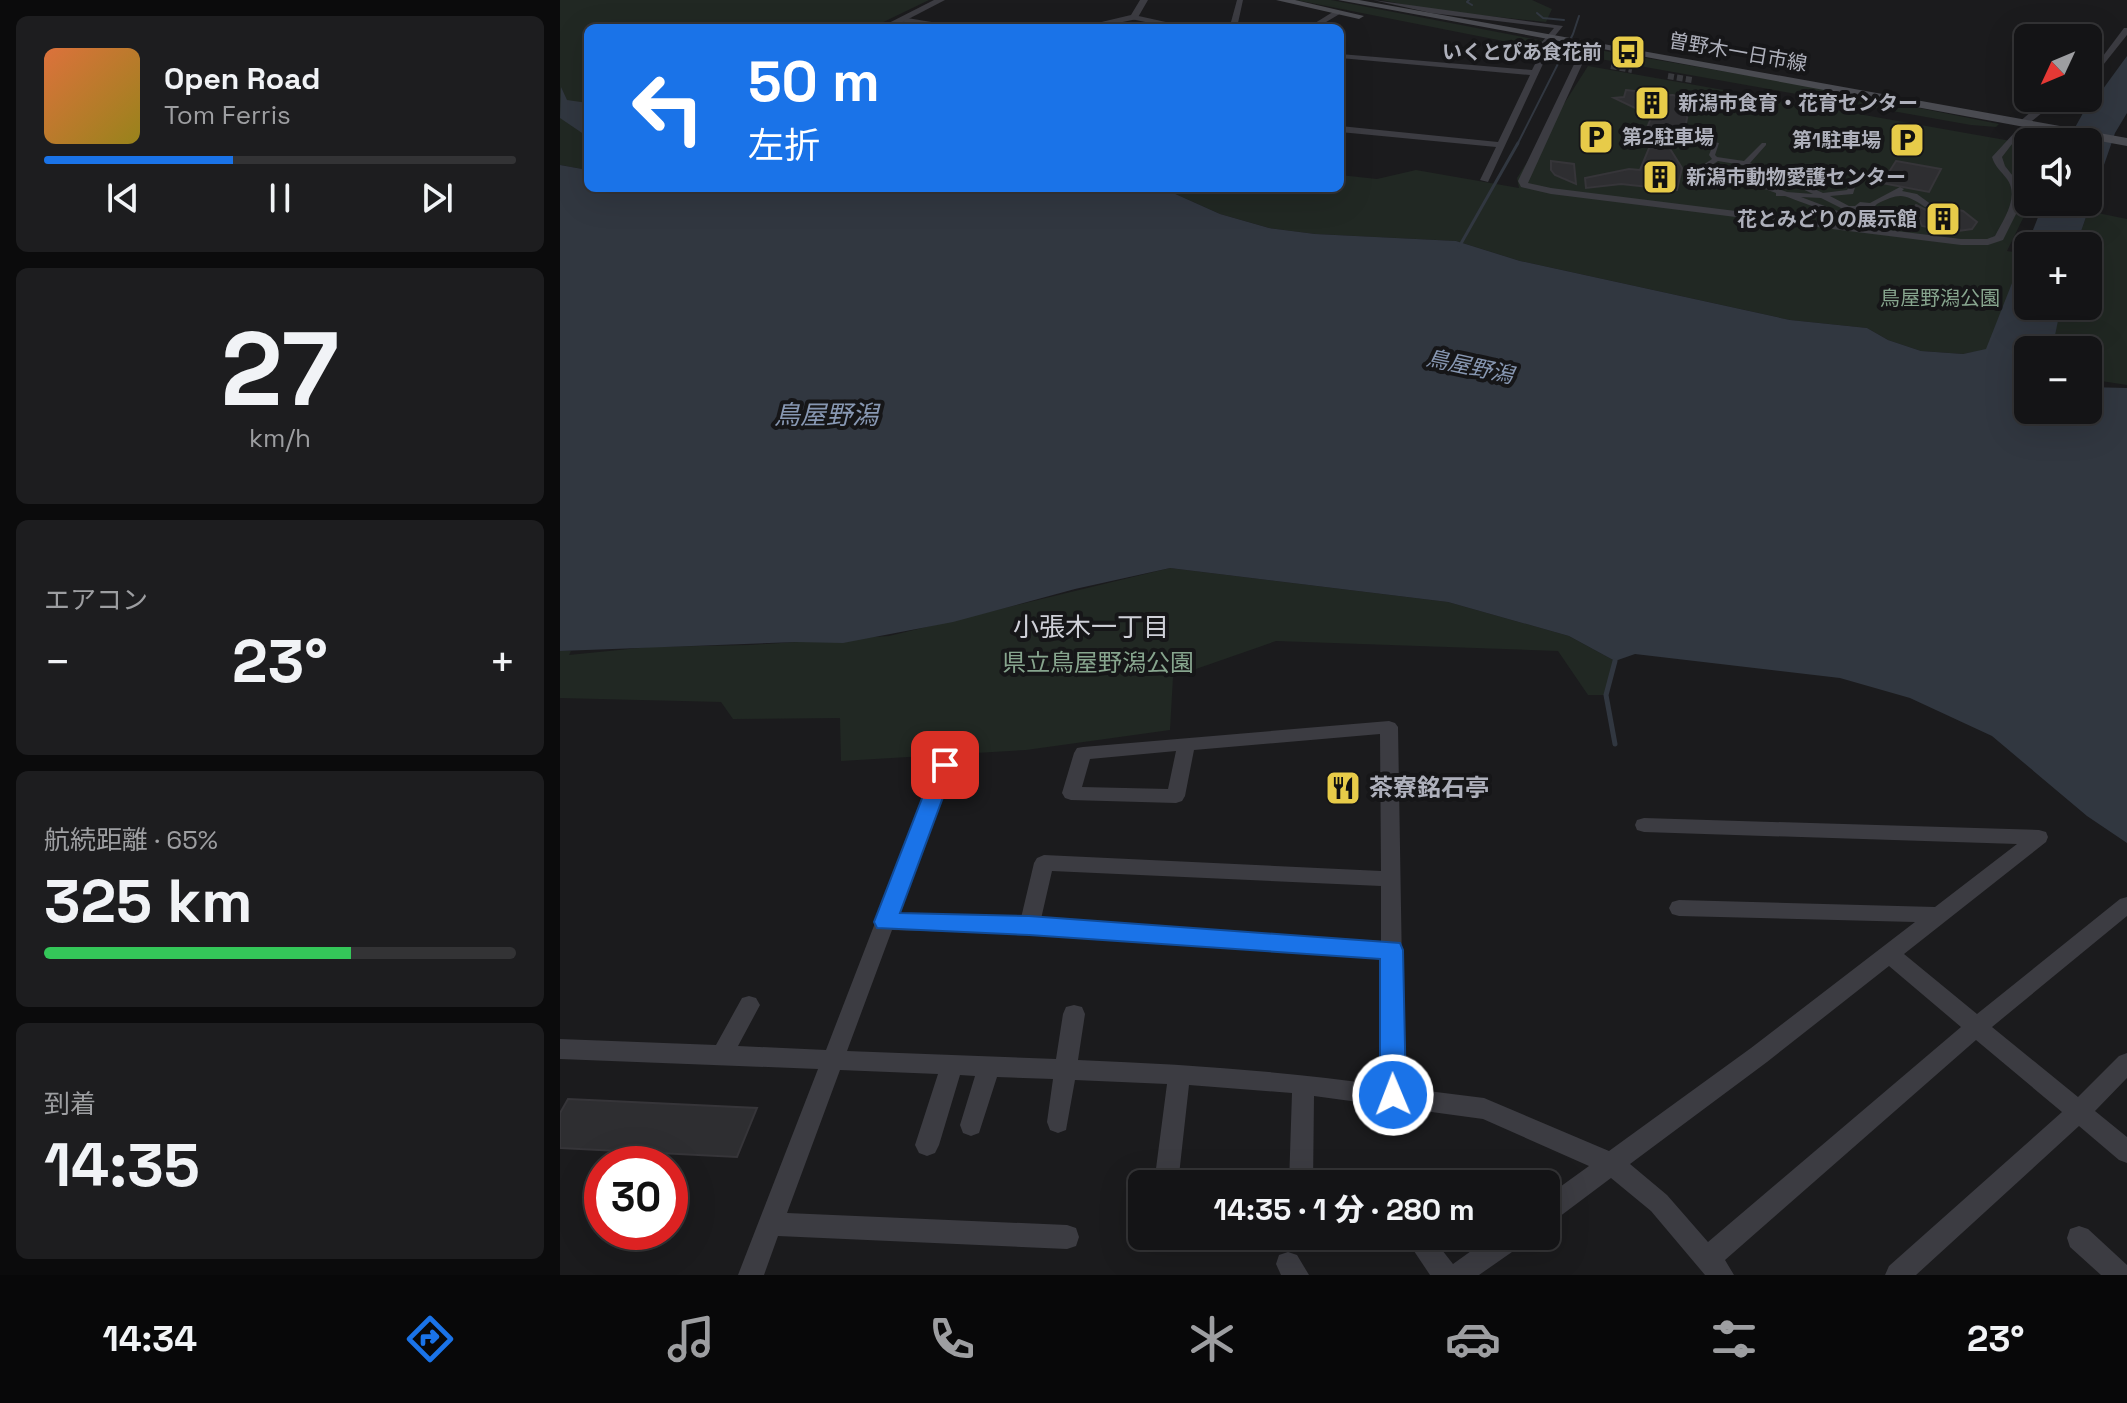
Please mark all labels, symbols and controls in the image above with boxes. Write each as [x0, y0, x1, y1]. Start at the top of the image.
north arrow [2014, 24, 2102, 112]
map controls [2014, 24, 2102, 424]
street label: 曽野木一日市線 [1667, 27, 1809, 77]
bus stop icon: いくとぴあ食花前 [1609, 33, 1647, 71]
place label: いくとぴあ食花前 [1442, 39, 1602, 65]
text: 50 m [748, 46, 880, 117]
icon: left [616, 56, 720, 160]
text: Open Road [164, 59, 320, 98]
building icon: 新潟市食育・花育センター [1633, 84, 1671, 122]
place label: 新潟市食育・花育センター [1678, 90, 1918, 116]
text: Tom Ferris [164, 98, 291, 132]
parking icon: 第2駐車場 [1577, 118, 1615, 156]
parking icon: 第1駐車場 [1888, 121, 1926, 159]
text: 左折 [748, 123, 820, 169]
place label: 第2駐車場 [1622, 124, 1714, 150]
place label: 第1駐車場 [1792, 127, 1881, 153]
button: sound [2014, 128, 2102, 216]
building icon: 新潟市動物愛護センター [1641, 158, 1679, 196]
place label: 新潟市動物愛護センター [1686, 164, 1906, 190]
icon: previous [101, 176, 145, 220]
icon: pause [258, 176, 302, 220]
icon: next [415, 176, 459, 220]
building icon: 花とみどりの展示館 [1924, 200, 1962, 238]
place label: 花とみどりの展示館 [1737, 206, 1917, 232]
button: + [2014, 232, 2102, 320]
park label: 鳥屋野潟公園 [1880, 285, 2000, 311]
text: 27 [221, 303, 339, 435]
button: − [2014, 336, 2102, 424]
water label: 鳥屋野潟 [1424, 343, 1519, 389]
water label: 鳥屋野潟 [774, 398, 881, 432]
text: km/h [249, 421, 311, 455]
text: エアコン [44, 583, 148, 617]
district label: 小張木一丁目 [1013, 610, 1169, 644]
text: 23° [232, 623, 328, 700]
text: − [44, 634, 71, 690]
text: + [489, 634, 516, 690]
park label: 県立鳥屋野潟公園 [1002, 647, 1194, 678]
pin [911, 731, 979, 799]
icon: arrive [923, 743, 967, 787]
restaurant icon: 茶寮銘石亭 [1324, 769, 1362, 807]
place label: 茶寮銘石亭 [1369, 772, 1489, 803]
text: 航続距離 · 65% [44, 823, 218, 857]
text: 325 km [44, 863, 252, 940]
position arrow [1351, 1053, 1435, 1137]
text: 到着 [44, 1087, 96, 1121]
text: 14:35 [44, 1127, 200, 1204]
speed limit sign: 30 [584, 1146, 688, 1250]
text: 14:35 · 1 分 · 280 m [1213, 1190, 1475, 1229]
icon: directions [402, 1311, 458, 1367]
icon: music [663, 1311, 719, 1367]
icon: phone [924, 1311, 980, 1367]
icon: climate [1184, 1311, 1240, 1367]
icon: car [1445, 1311, 1501, 1367]
icon: filters [1706, 1311, 1762, 1367]
text: 14:34 [102, 1316, 197, 1362]
text: 23° [1967, 1316, 2024, 1362]

